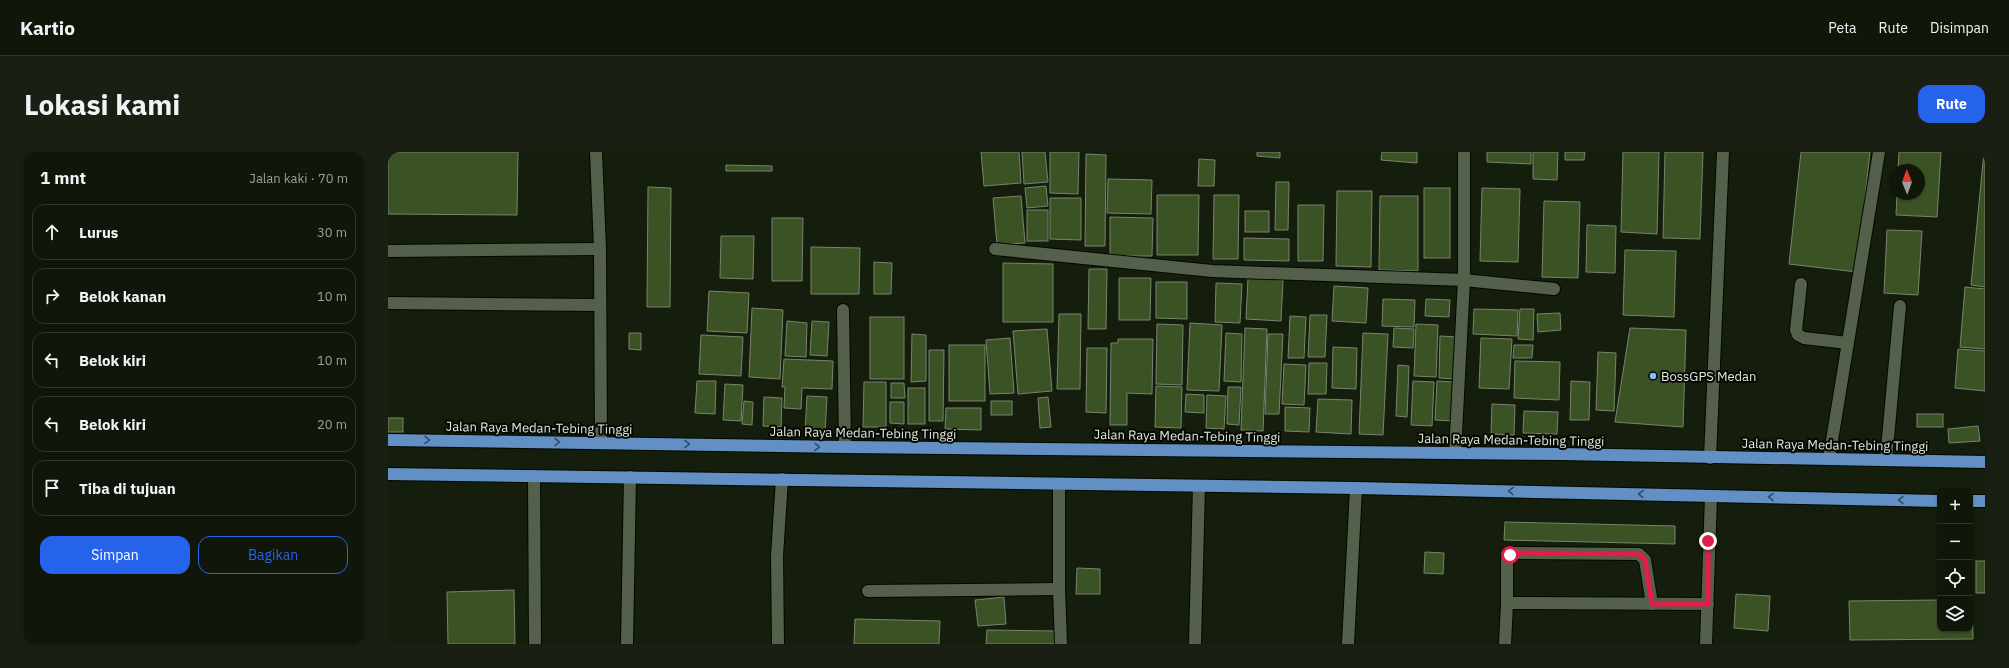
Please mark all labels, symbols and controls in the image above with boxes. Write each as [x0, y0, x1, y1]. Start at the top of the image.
text: Kartio [20, 16, 75, 40]
text: Peta [1828, 19, 1857, 37]
text: Rute [1879, 19, 1908, 37]
text: Disimpan [1930, 19, 1989, 37]
button: Rute [1918, 85, 1985, 123]
text: Lokasi kami [24, 86, 180, 123]
north arrow [1889, 164, 1925, 200]
text: 1 mnt [40, 167, 86, 189]
text: Jalan kaki · 70 m [249, 170, 348, 187]
icon: ahead [41, 221, 63, 243]
text: Lurus [79, 223, 118, 242]
text: 30 m [317, 224, 347, 241]
icon: right [41, 285, 63, 307]
text: Belok kanan [79, 287, 166, 306]
text: 10 m [317, 288, 347, 305]
icon: left [41, 349, 63, 371]
text: Belok kiri [79, 351, 146, 370]
text: 10 m [317, 352, 347, 369]
place label: BossGPS Medan [1661, 368, 1756, 385]
marker: BossGPS Medan [1648, 371, 1658, 381]
icon: left [41, 413, 63, 435]
text: Belok kiri [79, 415, 146, 434]
text: 20 m [317, 416, 347, 433]
street label: Jalan Raya Medan-Tebing Tinggi [445, 418, 633, 438]
street label: Jalan Raya Medan-Tebing Tinggi [769, 423, 957, 443]
street label: Jalan Raya Medan-Tebing Tinggi [1093, 426, 1281, 446]
street label: Jalan Raya Medan-Tebing Tinggi [1417, 430, 1605, 450]
street label: Jalan Raya Medan-Tebing Tinggi [1741, 435, 1929, 455]
one-way arrow [424, 436, 430, 444]
one-way arrow [554, 438, 560, 446]
one-way arrow [684, 440, 690, 448]
one-way arrow [814, 443, 820, 451]
icon: arrive [41, 477, 63, 499]
text: Tiba di tujuan [79, 479, 176, 498]
one-way arrow [1508, 487, 1514, 496]
map controls [1937, 488, 1973, 632]
button: + [1937, 488, 1973, 524]
one-way arrow [1638, 490, 1644, 499]
one-way arrow [1768, 493, 1774, 501]
one-way arrow [1898, 496, 1904, 504]
button: − [1937, 524, 1973, 560]
route end [1699, 532, 1717, 550]
button: Simpan [40, 536, 190, 574]
button: Bagikan [198, 536, 348, 574]
route start [1501, 546, 1519, 564]
button: locate [1937, 560, 1973, 596]
button: layers [1937, 596, 1973, 632]

